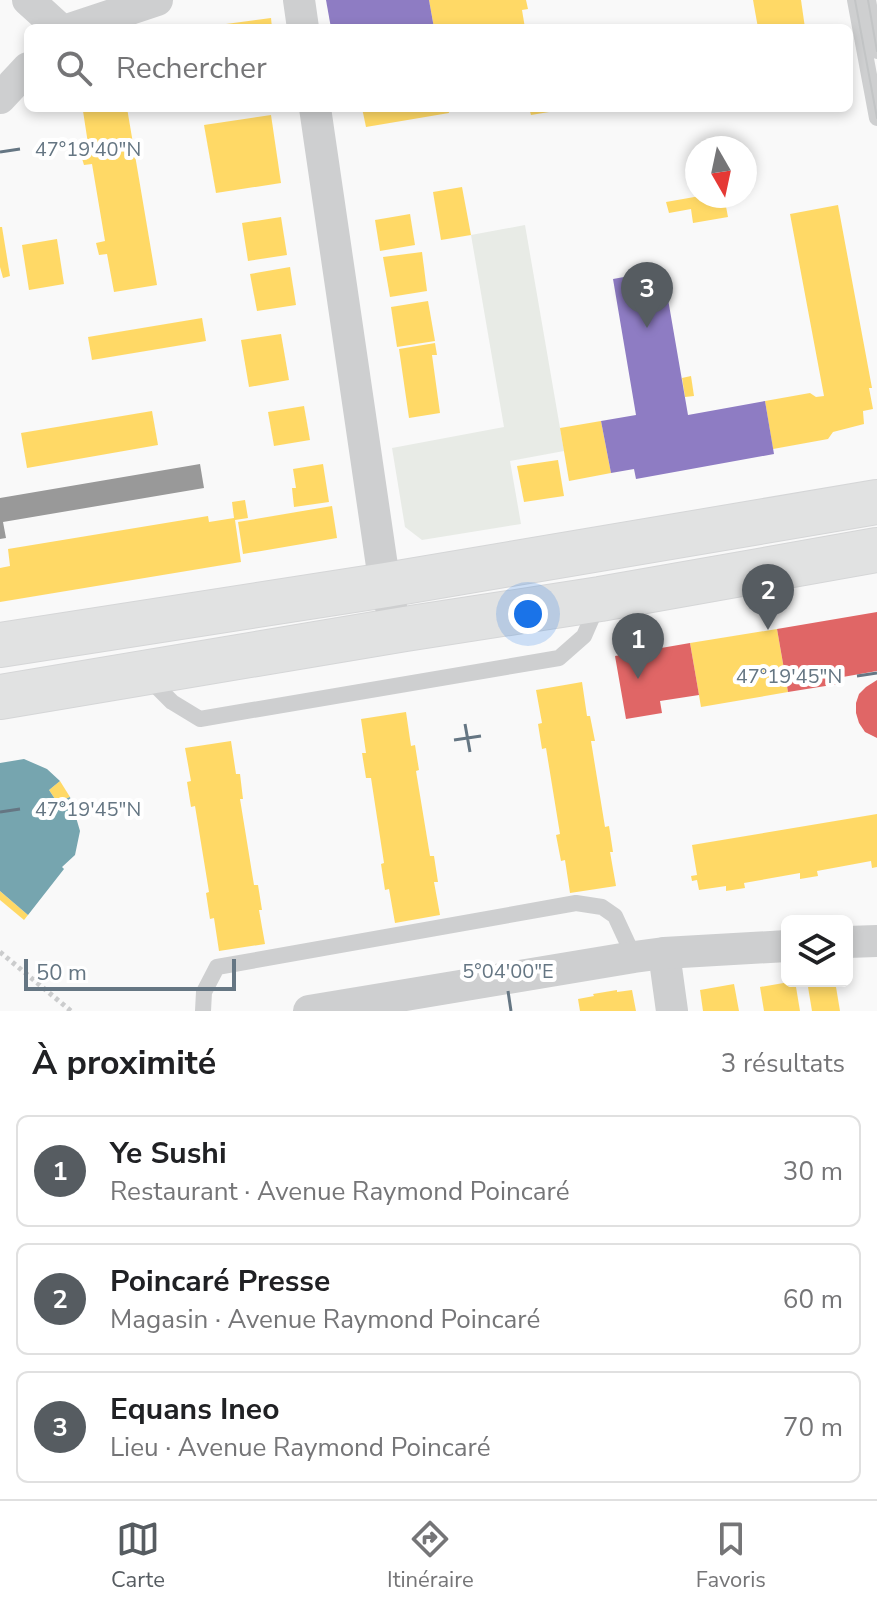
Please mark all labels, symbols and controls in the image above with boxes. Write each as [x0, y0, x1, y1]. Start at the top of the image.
search box [24, 24, 853, 112]
icon: search [52, 46, 96, 90]
text: Rechercher [116, 48, 267, 89]
text: 47°19'40"N [35, 136, 141, 163]
north arrow [685, 136, 757, 208]
pin: 3 [621, 262, 673, 328]
pin: 2 [742, 564, 794, 630]
your location [508, 594, 548, 634]
pin: 1 [612, 613, 664, 679]
text: 47°19'45"N [736, 663, 842, 690]
text: 47°19'45"N [35, 796, 141, 823]
map controls [781, 915, 853, 987]
button: layers [781, 915, 853, 987]
scale bar [24, 955, 236, 991]
text: 50 m [36, 958, 87, 988]
text: 5°04'00"E [462, 958, 554, 985]
text: À proximité [32, 1040, 216, 1086]
text: 3 résultats [721, 1046, 845, 1081]
text: Ye Sushi [110, 1133, 227, 1174]
text: 1 [52, 1154, 68, 1189]
text: 30 m [783, 1154, 843, 1189]
text: Restaurant · Avenue Raymond Poincaré [110, 1174, 570, 1209]
text: Poincaré Presse [110, 1261, 330, 1302]
text: 2 [52, 1282, 68, 1317]
text: 60 m [783, 1282, 843, 1317]
text: Magasin · Avenue Raymond Poincaré [110, 1302, 540, 1337]
text: Equans Ineo [110, 1389, 279, 1430]
text: 3 [52, 1410, 68, 1445]
text: 70 m [783, 1410, 843, 1445]
text: Lieu · Avenue Raymond Poincaré [110, 1430, 491, 1465]
tab: Carte [111, 1517, 165, 1595]
tab: Itinéraire [387, 1517, 474, 1595]
tab: Favoris [696, 1517, 766, 1595]

